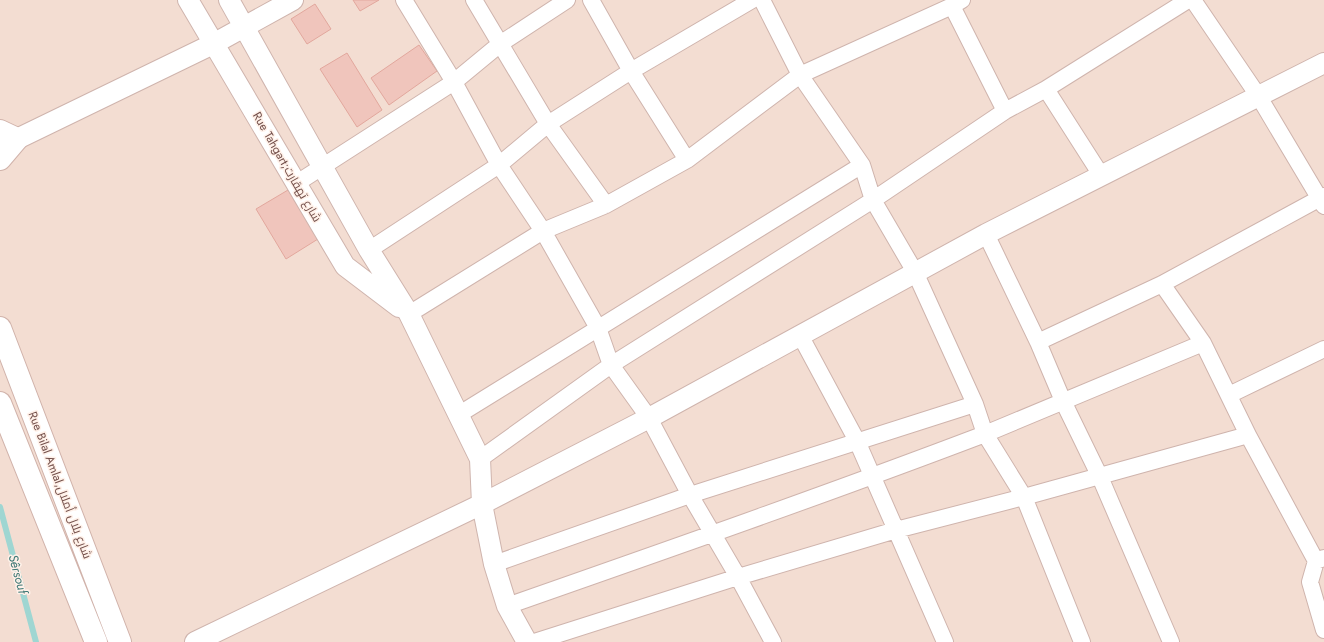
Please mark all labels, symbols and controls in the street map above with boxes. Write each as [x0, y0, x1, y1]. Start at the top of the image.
street label: Rue Tahgart;شارع تهقارت [248, 109, 326, 226]
street label: Rue Bilal Amlal,شارع بلال أملال [24, 409, 96, 561]
water label: Sêrsouf [4, 552, 33, 598]

